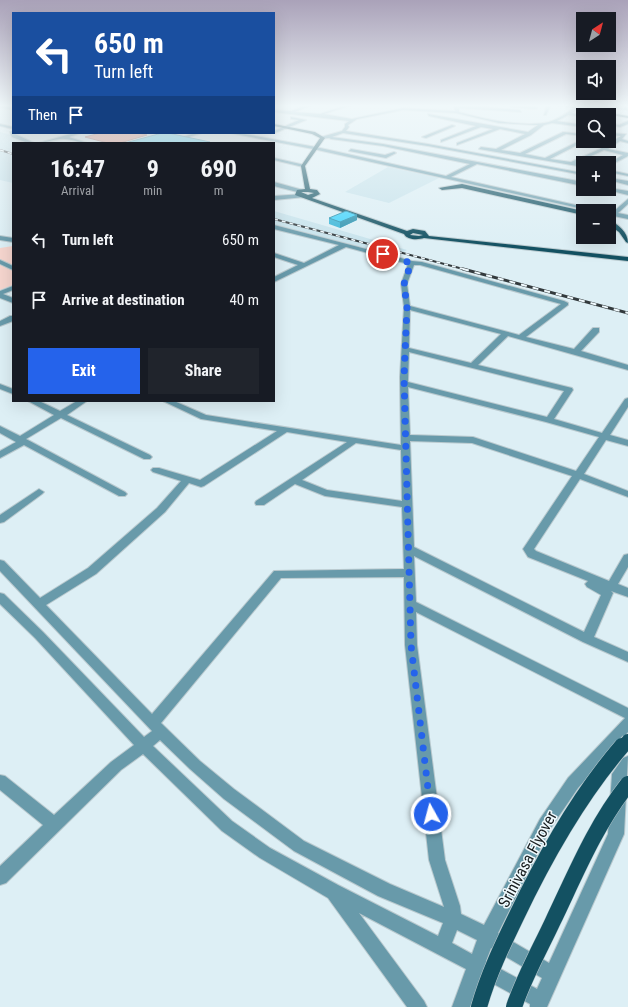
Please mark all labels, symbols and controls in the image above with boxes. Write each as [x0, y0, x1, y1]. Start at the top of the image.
north arrow [576, 12, 616, 52]
map controls [576, 12, 616, 244]
text: 650 m [94, 27, 164, 60]
icon: left [28, 28, 80, 80]
button: sound [576, 60, 616, 100]
text: Turn left [94, 61, 153, 82]
icon: arrive [65, 104, 87, 126]
text: Then [28, 106, 57, 124]
button: search [576, 108, 616, 148]
text: 16:47 [50, 155, 105, 183]
text: 9 [147, 155, 159, 183]
text: 690 [200, 155, 237, 183]
button: + [576, 156, 616, 196]
text: Arrival [61, 183, 94, 198]
text: min [143, 183, 162, 198]
text: m [214, 183, 224, 198]
button: − [576, 204, 616, 244]
icon: left [28, 229, 50, 251]
text: Turn left [62, 231, 113, 249]
text: 650 m [222, 231, 259, 249]
pin [366, 237, 400, 271]
icon: arrive [372, 243, 394, 265]
icon: arrive [28, 289, 50, 311]
text: Arrive at destination [62, 291, 185, 309]
text: 40 m [229, 291, 259, 309]
button: Exit [28, 348, 140, 394]
button: Share [148, 348, 259, 394]
position arrow [410, 793, 452, 835]
street label: Srinivasa Flyover [494, 808, 561, 911]

